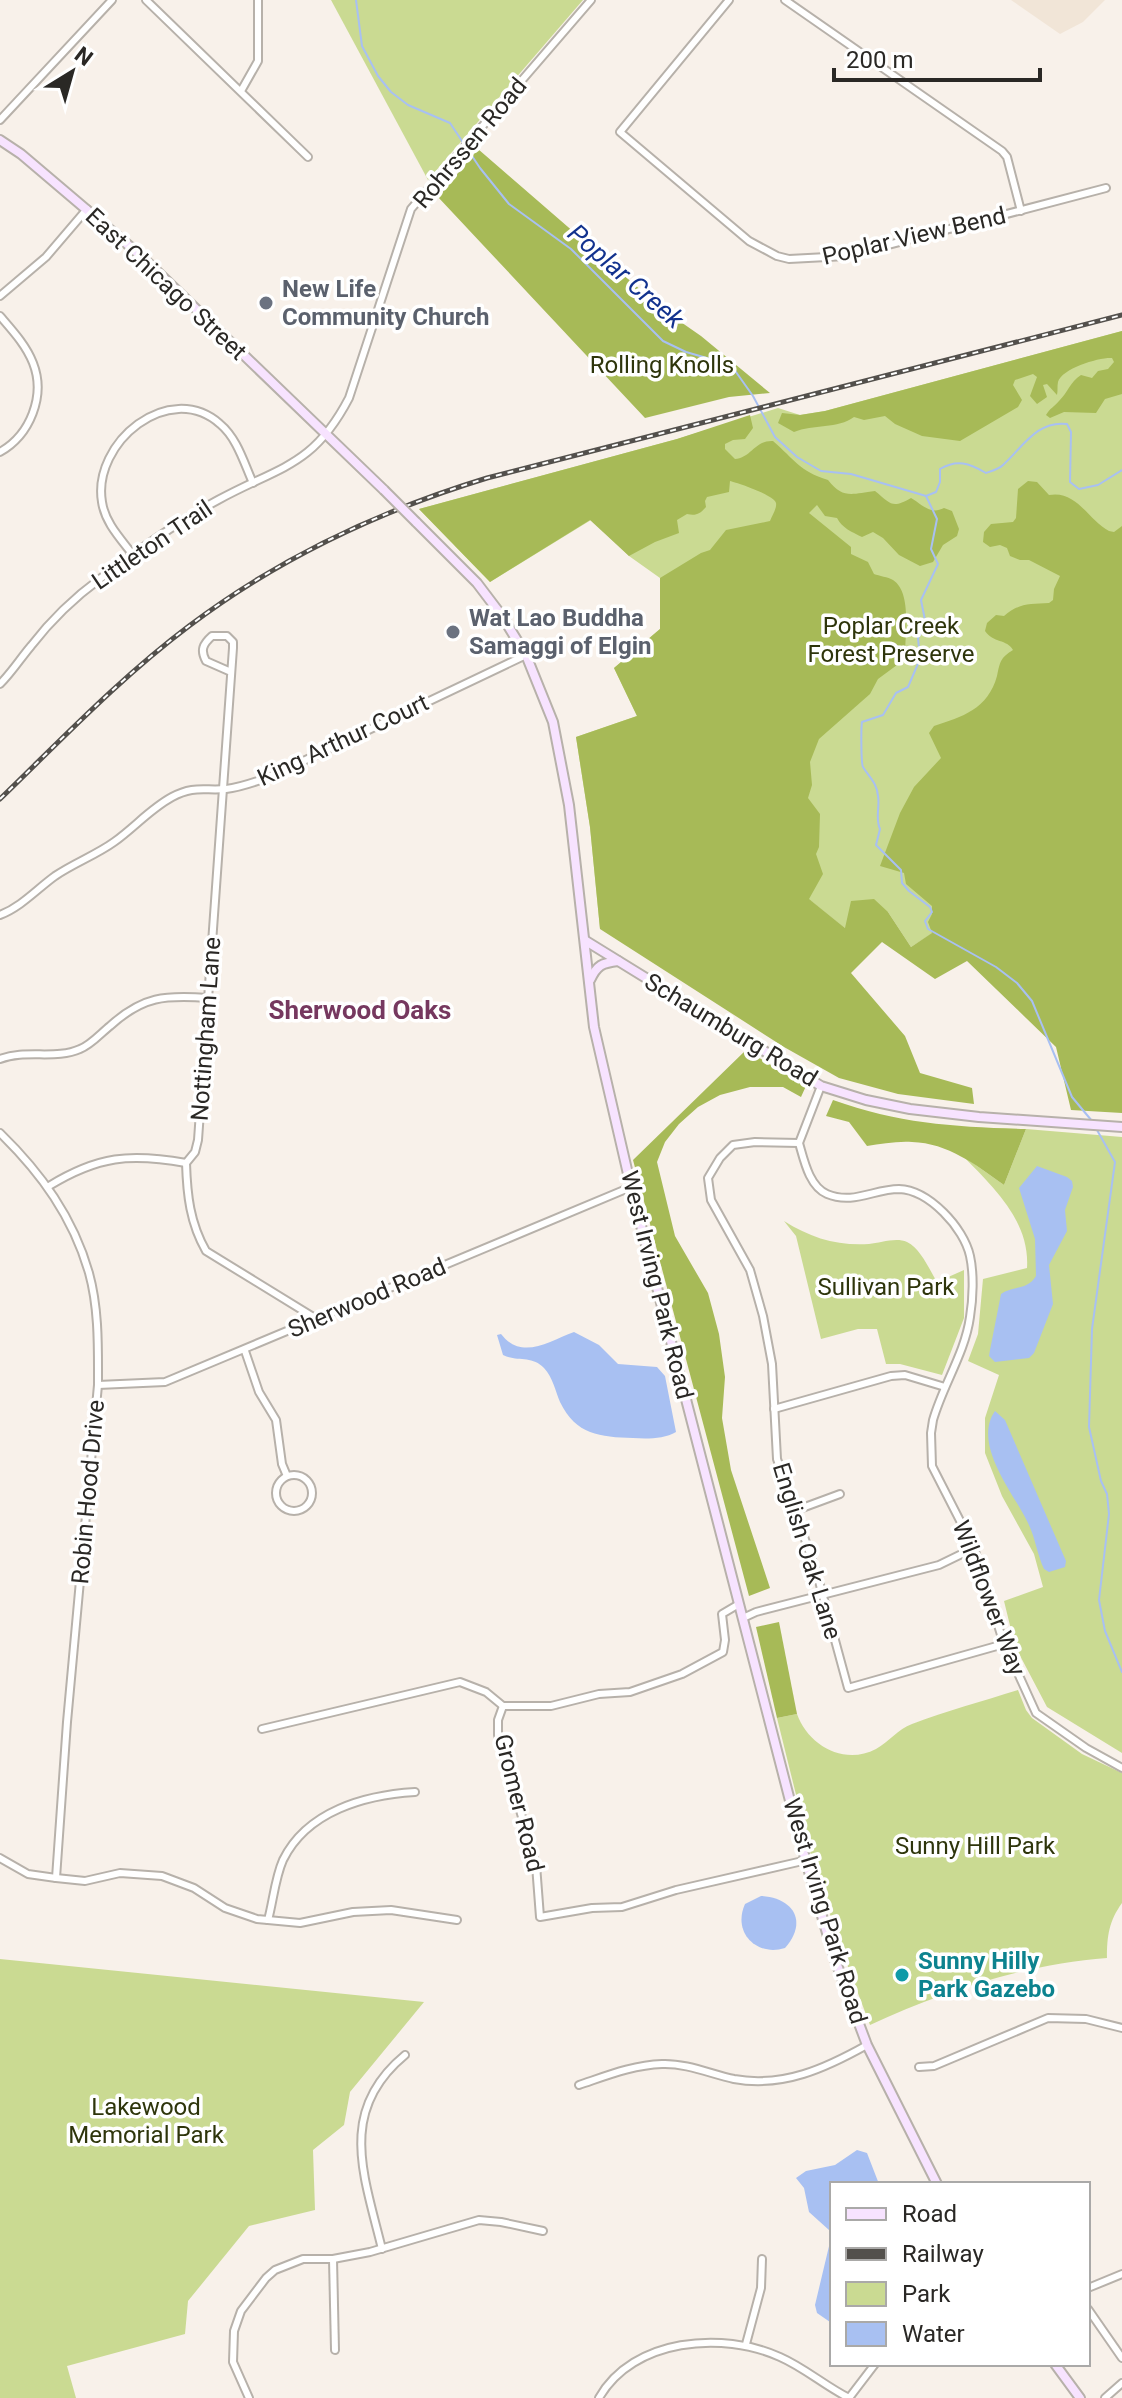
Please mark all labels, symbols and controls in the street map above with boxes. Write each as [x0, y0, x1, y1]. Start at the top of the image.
north arrow [32, 32, 112, 112]
scale bar [834, 32, 1040, 82]
text: N [70, 42, 97, 71]
text: 200 m [846, 46, 913, 74]
street label: Rohrssen Road [407, 72, 533, 214]
street label: Poplar View Bend [820, 201, 1008, 271]
street label: East Chicago Street [80, 202, 252, 366]
water label: Poplar Creek [562, 218, 691, 335]
place label: New Life Community Church [282, 275, 489, 331]
marker: New Life Community Church [257, 294, 275, 312]
park label: Rolling Knolls [590, 351, 734, 379]
street label: Littleton Trail [87, 495, 217, 595]
place label: Wat Lao Buddha Samaggi of Elgin [469, 604, 651, 660]
park label: Poplar Creek Forest Preserve [808, 612, 974, 668]
marker: Wat Lao Buddha Samaggi of Elgin [444, 623, 462, 641]
street label: King Arthur Court [253, 688, 433, 792]
street label: Nottingham Lane [186, 936, 226, 1122]
street label: Schaumburg Road [640, 967, 822, 1093]
district label: Sherwood Oaks [269, 995, 451, 1025]
street label: West Irving Park Road [615, 1168, 699, 1402]
street label: Sherwood Road [284, 1252, 450, 1344]
park label: Sullivan Park [817, 1273, 955, 1301]
street label: Robin Hood Drive [66, 1399, 110, 1585]
street label: English Oak Lane [767, 1459, 847, 1643]
street label: Wildflower Way [947, 1517, 1032, 1680]
street label: Gromer Road [488, 1731, 550, 1875]
street label: West Irving Park Road [777, 1795, 873, 2027]
park label: Sunny Hill Park [895, 1832, 1056, 1860]
place label: Sunny Hilly Park Gazebo [918, 1947, 1055, 2003]
marker: Sunny Hilly Park Gazebo [893, 1966, 911, 1984]
park label: Lakewood Memorial Park [68, 2093, 225, 2149]
legend [830, 2182, 1090, 2366]
text: Road [902, 2200, 957, 2228]
text: Railway [902, 2240, 984, 2268]
text: Park [902, 2280, 951, 2308]
text: Water [902, 2320, 965, 2348]

